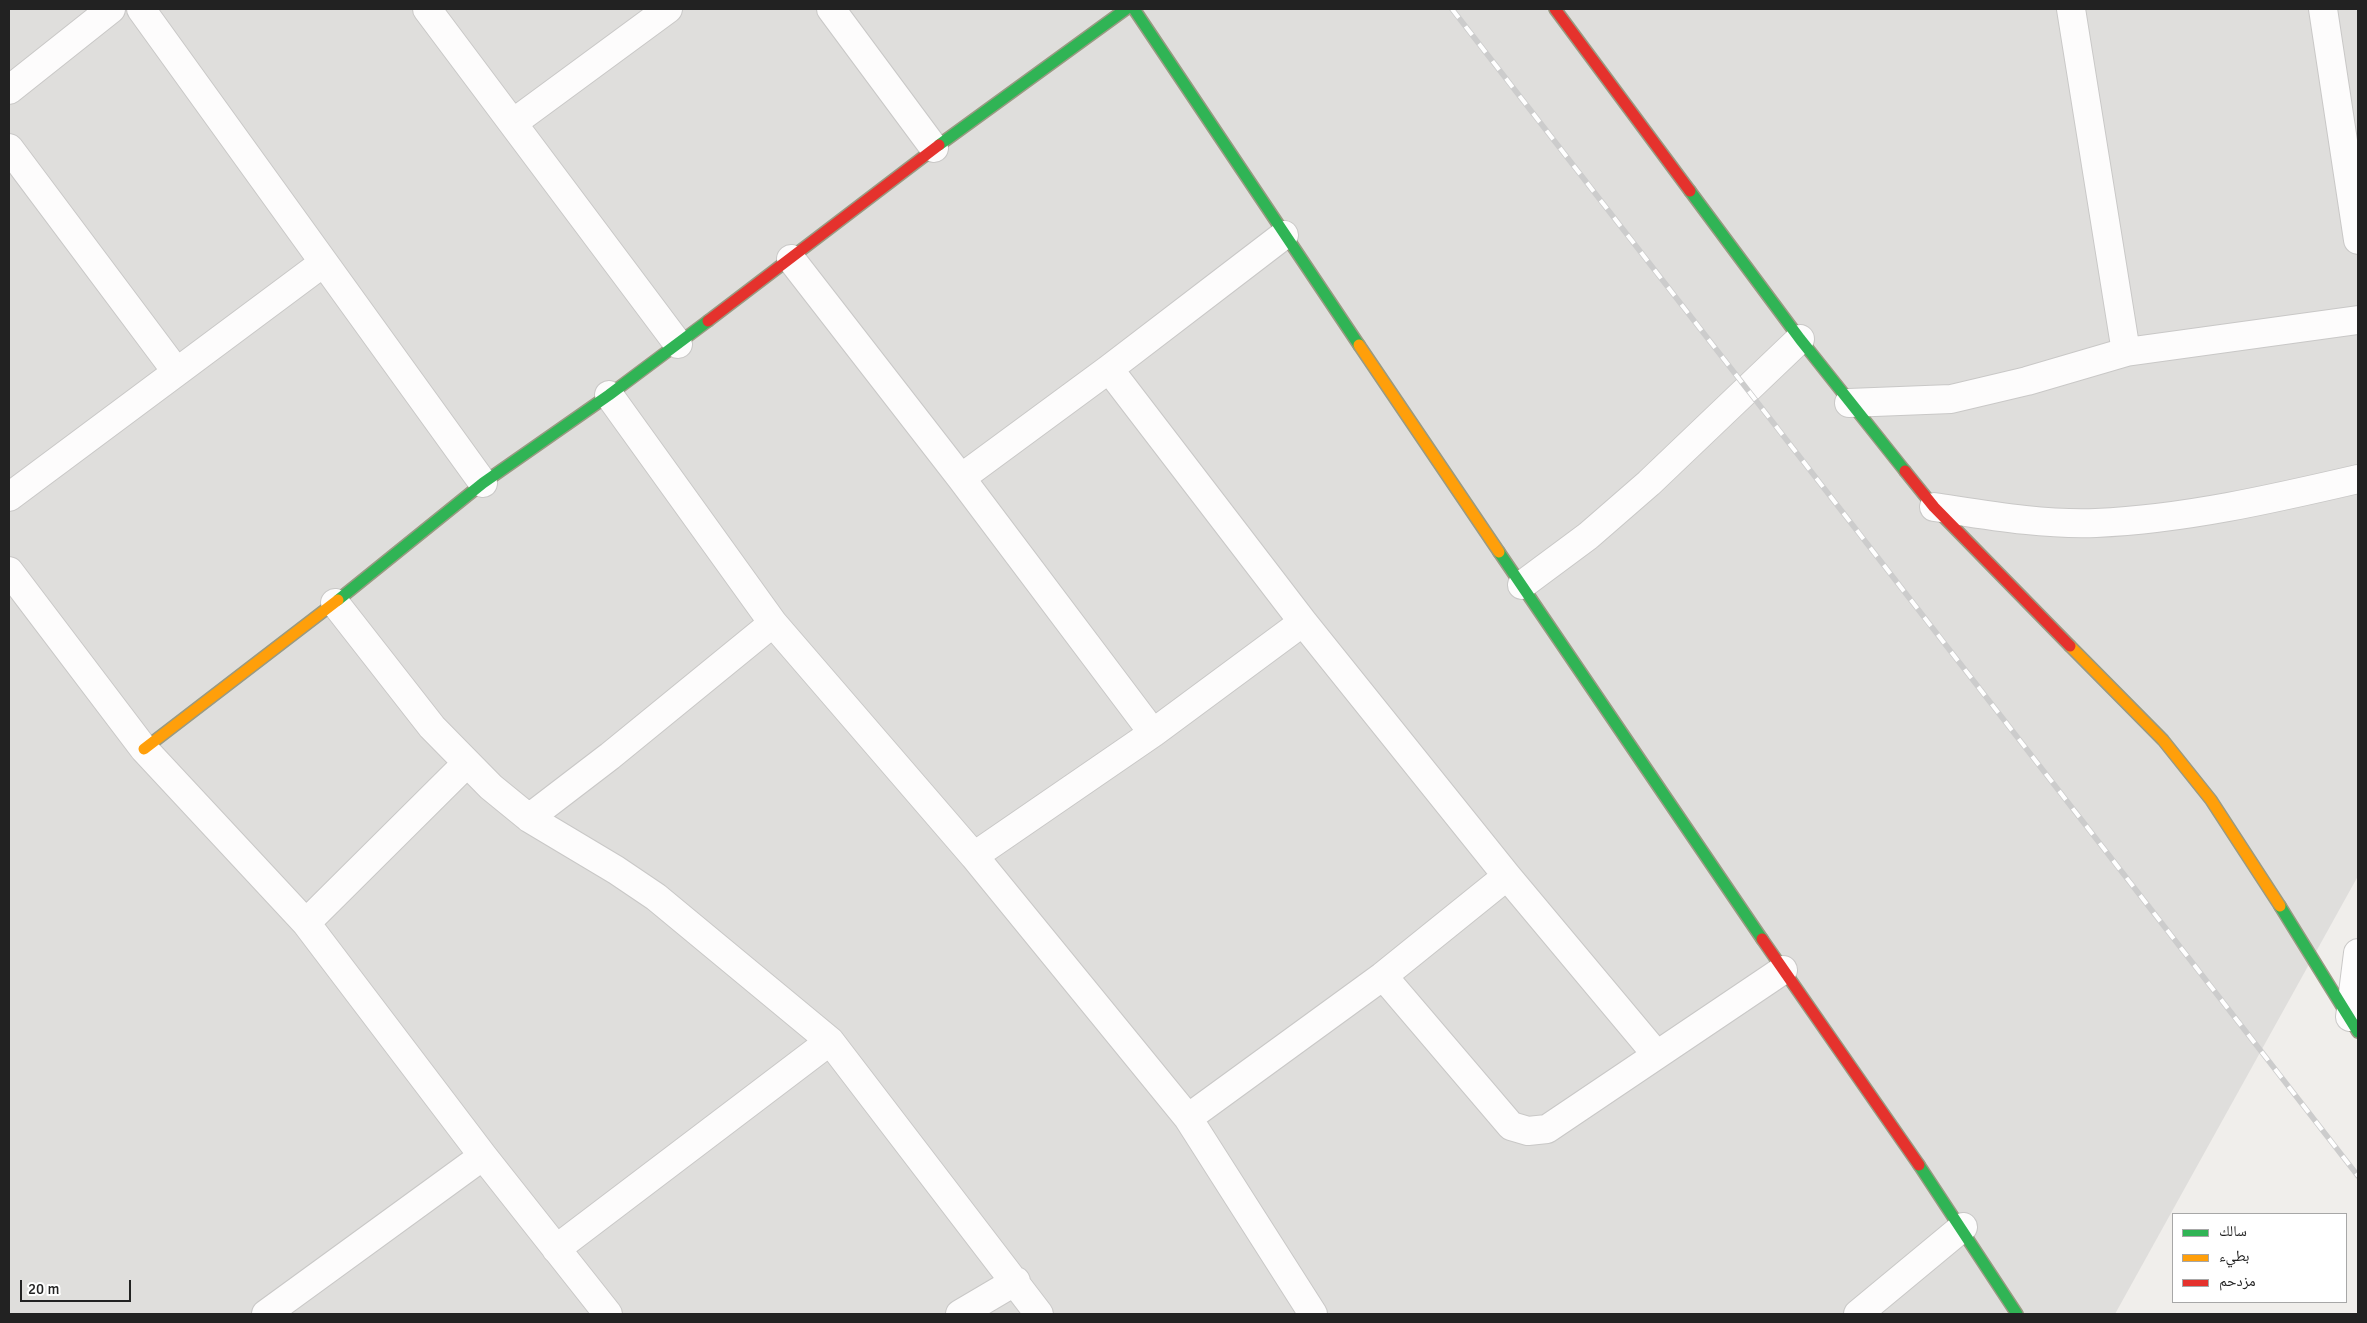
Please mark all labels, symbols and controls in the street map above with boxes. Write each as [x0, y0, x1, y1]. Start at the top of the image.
legend [2172, 1213, 2347, 1303]
text: سالك [2219, 1222, 2247, 1240]
text: بطيء [2219, 1247, 2249, 1265]
scale bar [22, 1270, 134, 1302]
text: مزدحم [2219, 1272, 2256, 1290]
text: 20 m [28, 1280, 59, 1298]

